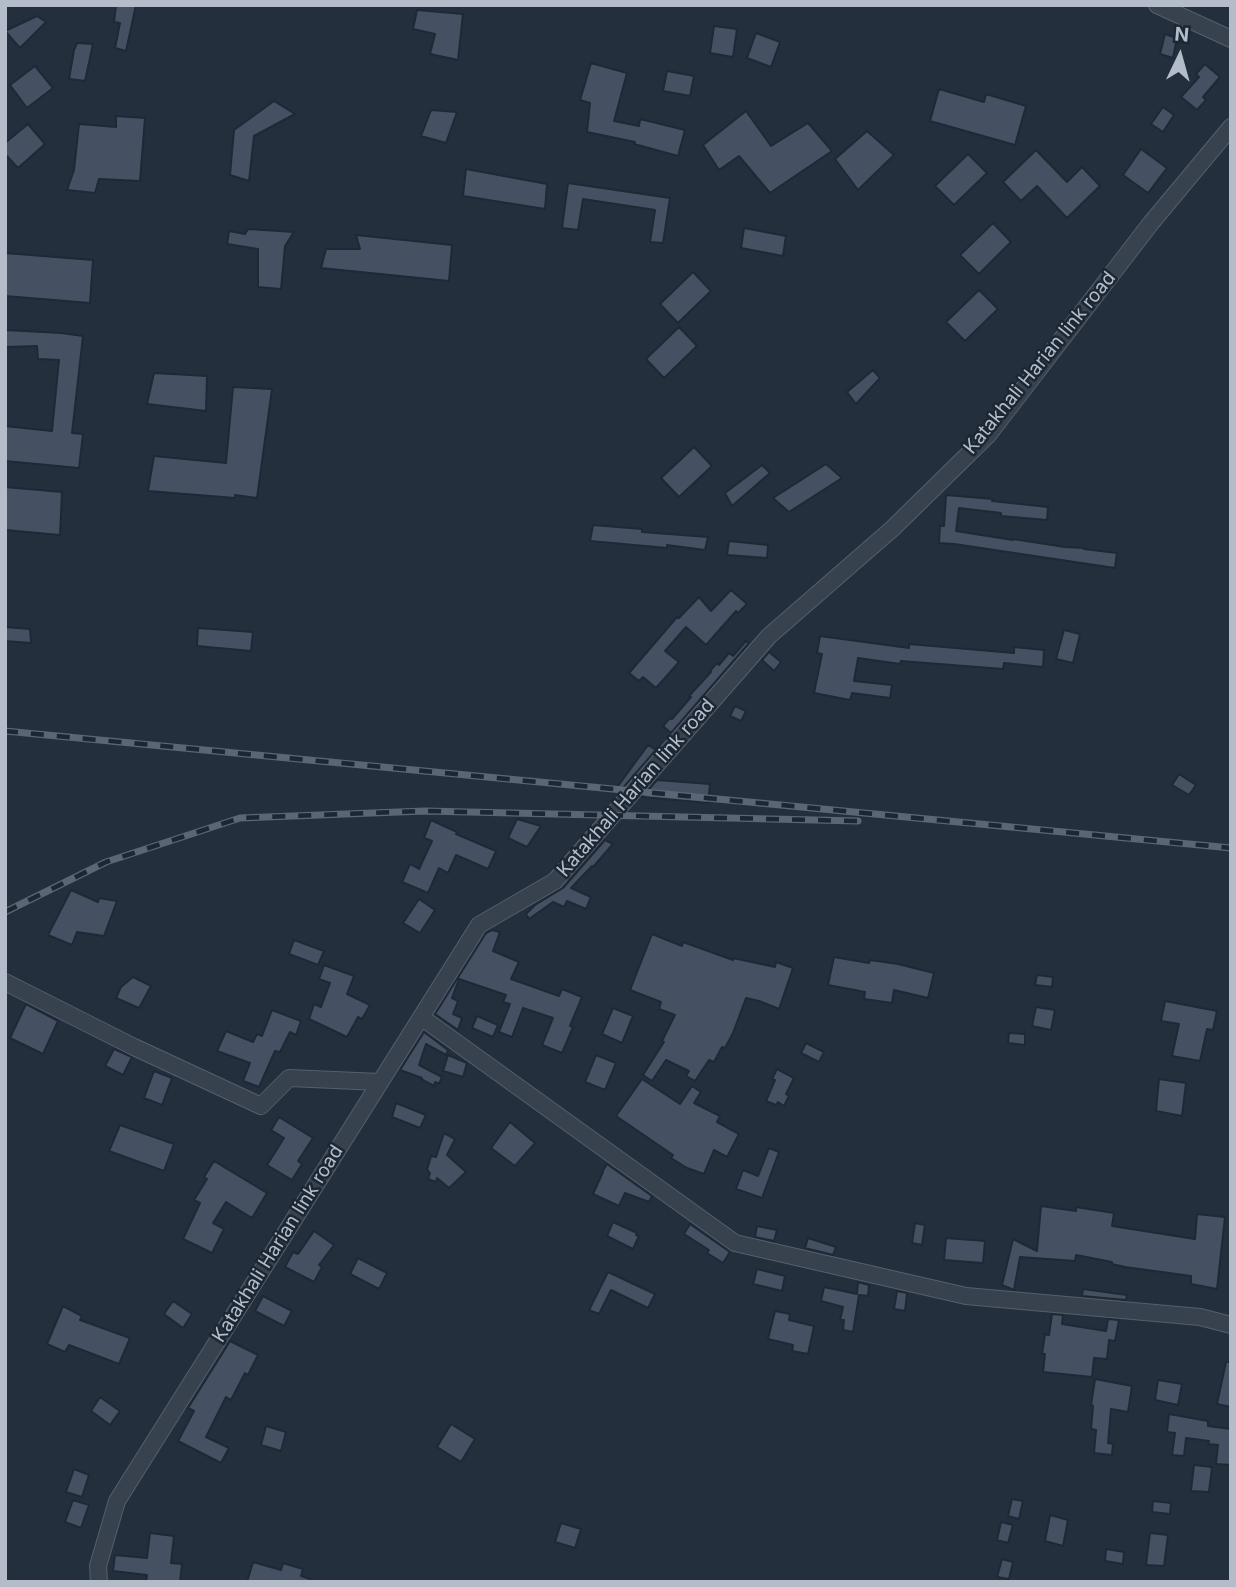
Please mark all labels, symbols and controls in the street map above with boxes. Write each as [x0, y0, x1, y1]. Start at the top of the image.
north arrow [1145, 21, 1215, 91]
text: N [1174, 22, 1190, 47]
street label: Katakhali Harian link road [959, 267, 1121, 459]
street label: Katakhali Harian link road [553, 694, 719, 882]
street label: Katakhali Harian link road [208, 1141, 348, 1347]

